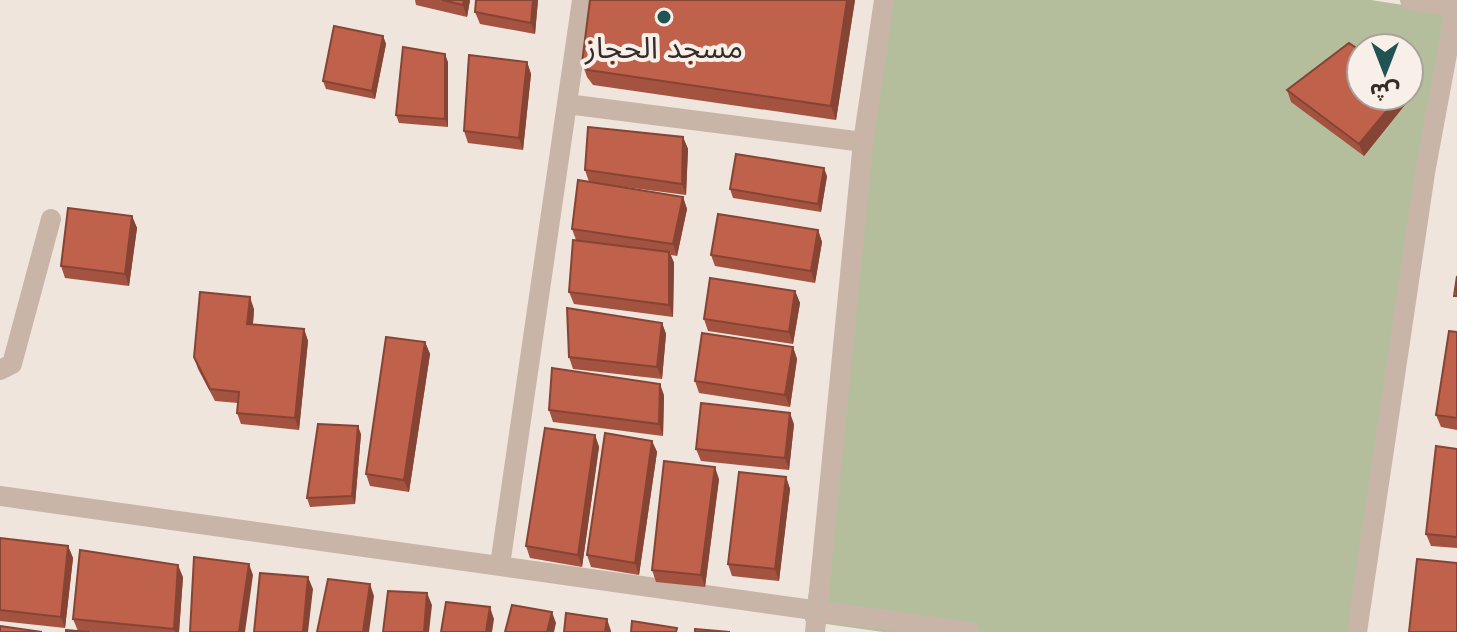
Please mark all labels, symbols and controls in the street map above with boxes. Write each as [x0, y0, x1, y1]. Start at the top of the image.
marker: مسجد الحجاز [655, 8, 673, 26]
place label: مسجد الحجاز [584, 26, 743, 69]
north arrow [1345, 32, 1425, 112]
text: ش [1370, 76, 1400, 108]

